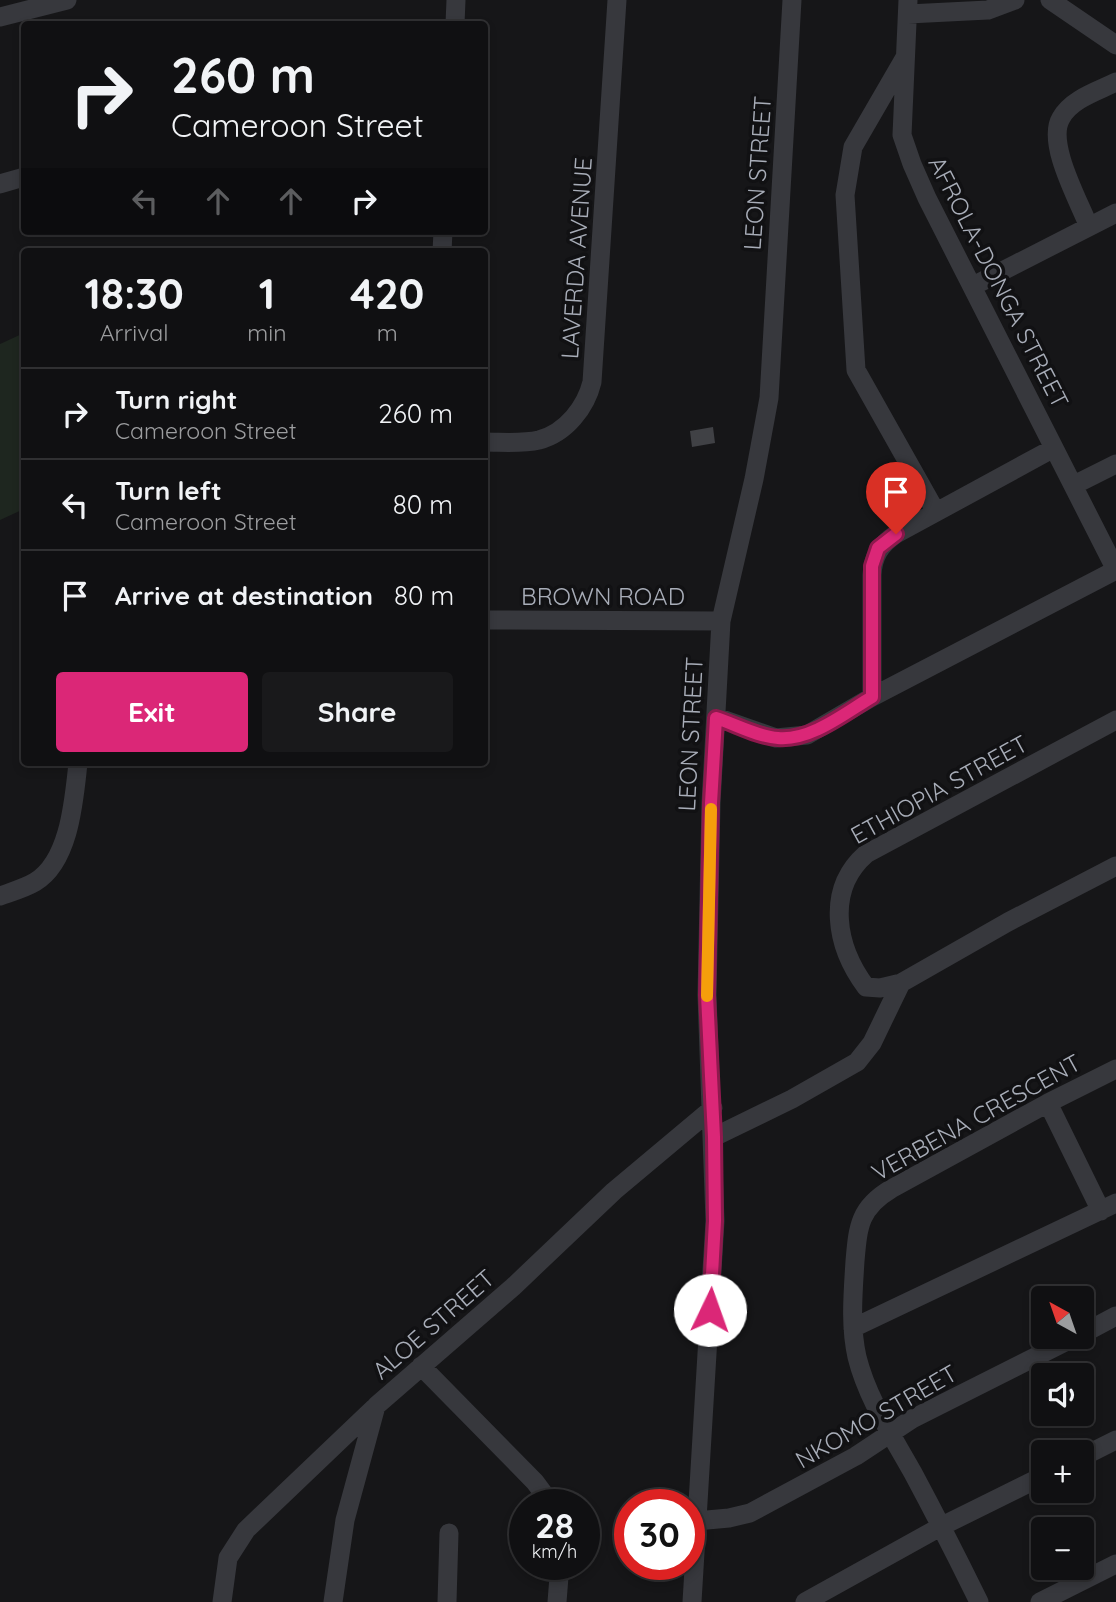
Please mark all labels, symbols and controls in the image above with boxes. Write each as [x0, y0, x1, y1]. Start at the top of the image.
text: 260 m [171, 44, 315, 105]
icon: right [56, 49, 147, 140]
street label: LEON STREET [737, 95, 777, 251]
text: Cameroon Street [171, 105, 424, 145]
street label: AFROLA-DONGA STREET [922, 151, 1076, 413]
street label: LAVERDA AVENUE [554, 156, 598, 360]
icon: left [126, 182, 164, 220]
icon: ahead [199, 182, 237, 220]
icon: ahead [272, 182, 310, 220]
icon: right [345, 182, 383, 220]
text: 18:30 [85, 267, 184, 320]
text: 1 [259, 267, 275, 320]
text: 420 [350, 267, 424, 320]
text: Arrival [100, 318, 169, 347]
text: min [247, 318, 286, 347]
text: m [377, 318, 398, 347]
text: Turn right [115, 383, 237, 416]
icon: right [56, 395, 94, 433]
text: 260 m [378, 397, 453, 430]
text: Cameroon Street [115, 416, 297, 445]
pin [866, 462, 926, 534]
icon: arrive [877, 473, 915, 511]
text: Turn left [115, 474, 222, 507]
icon: left [56, 486, 94, 524]
text: 80 m [393, 488, 453, 521]
text: Cameroon Street [115, 507, 297, 536]
icon: arrive [56, 577, 94, 615]
text: Arrive at destination [115, 579, 373, 612]
text: 80 m [394, 579, 454, 612]
street label: BROWN ROAD [521, 581, 685, 611]
street label: LEON STREET [671, 656, 709, 812]
button: Exit [56, 672, 248, 752]
button: Share [262, 672, 453, 752]
street label: ETHIOPIA STREET [845, 728, 1033, 850]
street label: VERBENA CRESCENT [866, 1047, 1086, 1187]
street label: ALOE STREET [366, 1263, 500, 1385]
position arrow [673, 1273, 747, 1347]
north arrow [1031, 1286, 1094, 1349]
map controls [1031, 1286, 1094, 1580]
street label: NKOMO STREET [790, 1358, 962, 1474]
button: sound [1031, 1363, 1094, 1426]
button: + [1031, 1440, 1094, 1503]
speed limit sign: 30 [614, 1489, 705, 1580]
text: 28 [535, 1503, 574, 1547]
button: − [1031, 1517, 1094, 1580]
text: km/h [532, 1540, 577, 1563]

